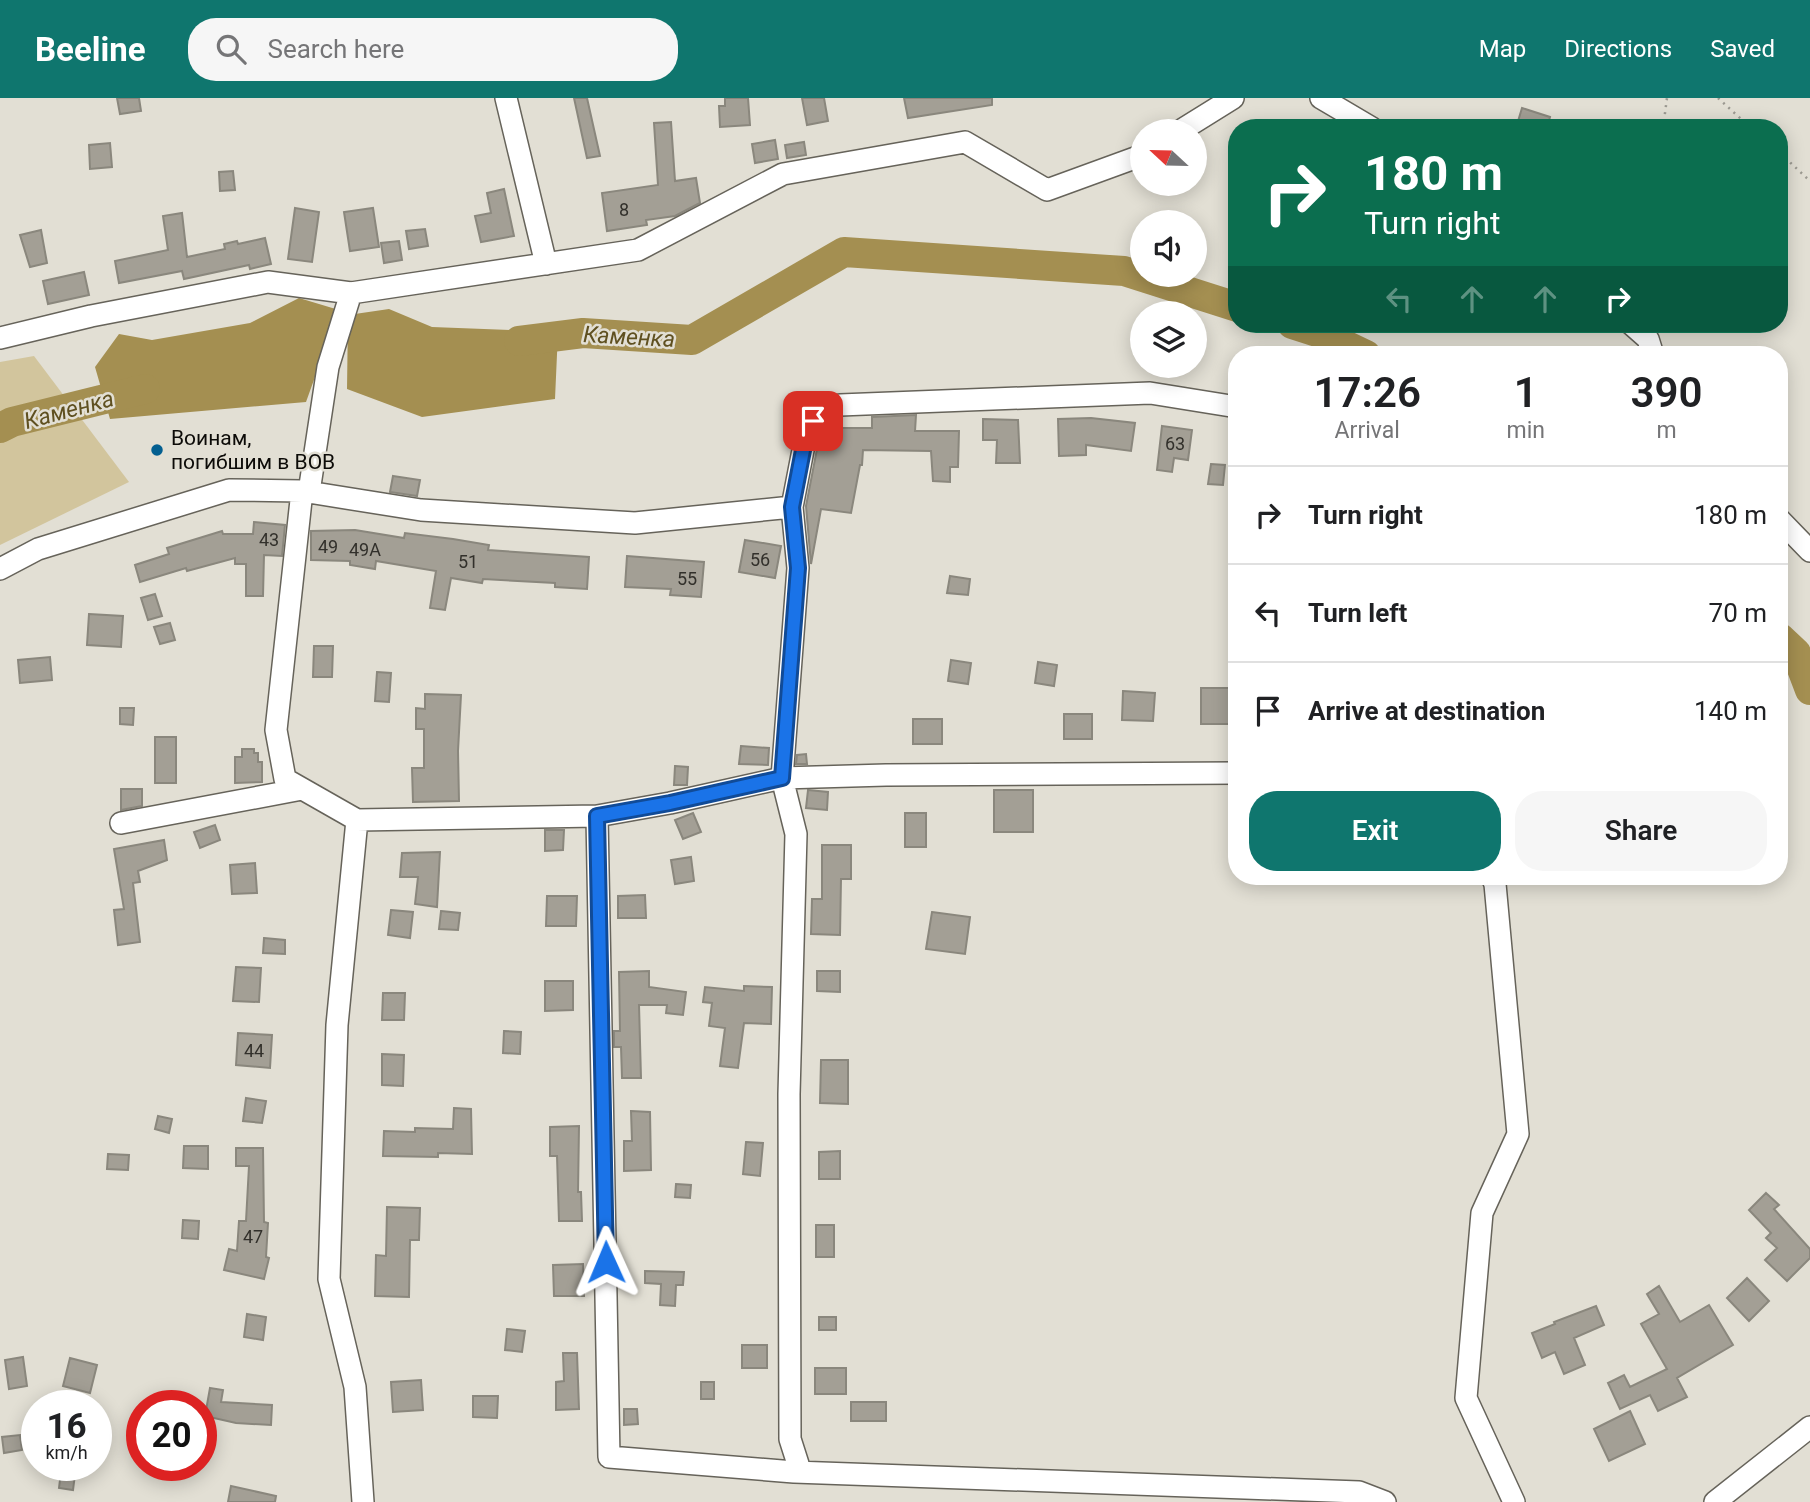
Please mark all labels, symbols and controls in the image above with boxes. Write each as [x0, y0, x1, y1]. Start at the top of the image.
search box [188, 18, 678, 81]
text: Beeline [35, 30, 146, 69]
icon: search [212, 30, 250, 68]
text: Search here [268, 34, 404, 64]
text: Map [1479, 35, 1526, 63]
text: Directions [1564, 35, 1672, 63]
text: Saved [1710, 35, 1775, 63]
north arrow [1130, 119, 1208, 196]
map controls [1130, 119, 1207, 378]
text: 180 m [1364, 145, 1503, 202]
icon: right [1249, 147, 1340, 238]
house number: 8 [619, 199, 629, 220]
text: Turn right [1364, 204, 1500, 242]
button: sound [1130, 210, 1207, 287]
icon: left [1380, 280, 1418, 318]
icon: ahead [1453, 280, 1491, 318]
icon: ahead [1526, 280, 1564, 318]
icon: right [1599, 280, 1637, 318]
button: layers [1130, 301, 1207, 378]
water label: Каменка [582, 321, 676, 353]
text: 17:26 [1314, 368, 1421, 417]
text: 1 [1514, 368, 1538, 417]
text: 390 [1630, 368, 1702, 417]
water label: Каменка [21, 385, 117, 435]
pin [783, 391, 843, 451]
icon: arrive [794, 402, 832, 440]
text: Arrival [1335, 417, 1400, 444]
text: min [1506, 417, 1545, 444]
text: m [1656, 417, 1677, 444]
place label: Воинам, погибшим в ВОВ [171, 426, 335, 474]
house number: 63 [1165, 433, 1185, 454]
marker: Воинам, погибшим в ВОВ [149, 442, 165, 458]
icon: right [1249, 496, 1287, 534]
text: Turn right [1308, 500, 1423, 530]
text: 180 m [1694, 500, 1767, 530]
house number: 43 [259, 529, 279, 550]
house number: 49 [318, 536, 338, 557]
house number: 49А [349, 539, 381, 560]
house number: 56 [750, 549, 770, 570]
house number: 51 [458, 551, 478, 572]
house number: 55 [677, 568, 697, 589]
icon: left [1249, 594, 1287, 632]
text: Turn left [1308, 598, 1407, 628]
text: 70 m [1709, 598, 1767, 628]
icon: arrive [1249, 692, 1287, 730]
text: Arrive at destination [1308, 696, 1545, 726]
text: 140 m [1694, 696, 1767, 726]
button: Exit [1249, 791, 1501, 871]
button: Share [1515, 791, 1767, 871]
house number: 44 [244, 1040, 264, 1061]
position arrow [569, 1225, 643, 1299]
house number: 47 [243, 1226, 263, 1247]
speed limit sign: 20 [126, 1390, 217, 1481]
text: 16 [46, 1406, 87, 1447]
text: km/h [45, 1442, 88, 1463]

